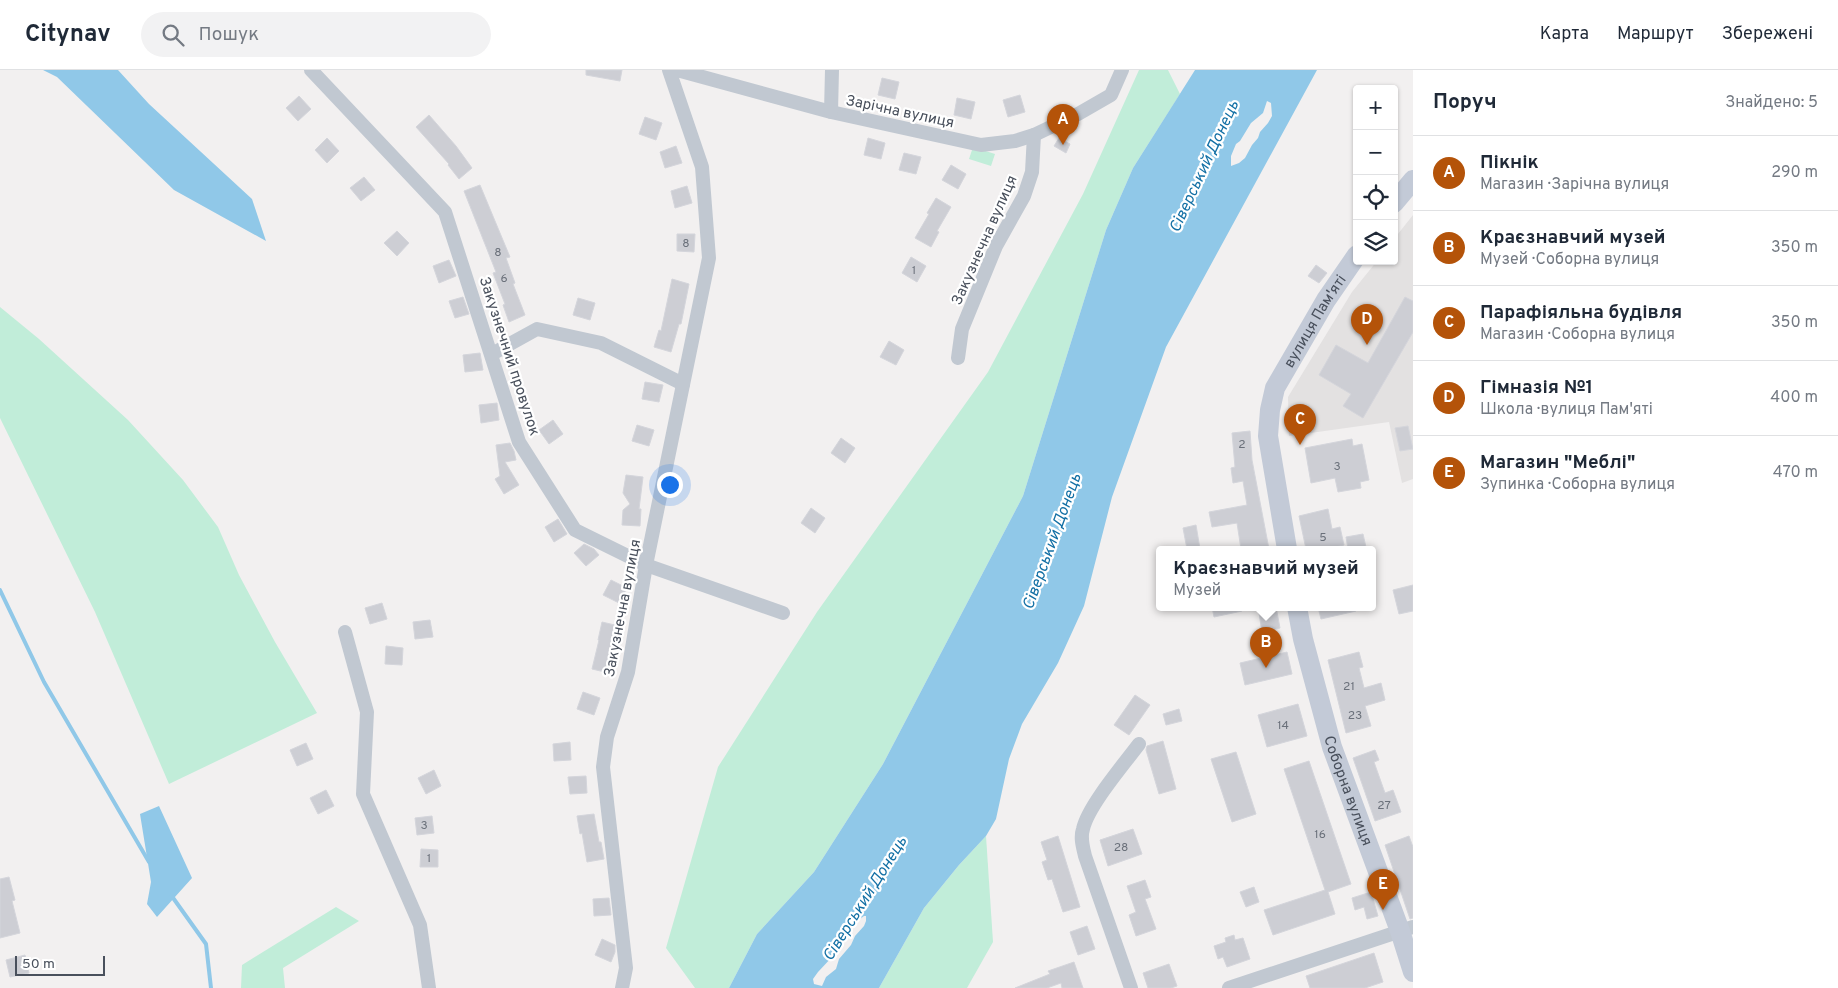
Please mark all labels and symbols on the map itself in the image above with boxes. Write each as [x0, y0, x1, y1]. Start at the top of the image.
street label: Зарічна вулиця [844, 92, 956, 133]
water label: Сіверський Донець [1165, 98, 1244, 236]
pin: A [1047, 104, 1079, 145]
street label: Закузнечна вулиця [948, 173, 1023, 308]
house number: 8 [682, 236, 690, 252]
house number: 8 [494, 245, 502, 261]
house number: 1 [912, 263, 916, 279]
house number: 6 [500, 271, 508, 287]
street label: вулиця Пам'яті [1281, 272, 1351, 372]
street label: Закузнечний провулок [474, 274, 543, 438]
pin: D [1351, 304, 1383, 345]
pin: C [1284, 404, 1316, 445]
house number: 2 [1238, 437, 1246, 453]
house number: 3 [1333, 459, 1341, 475]
water label: Сіверський Донець [1019, 471, 1087, 612]
your location [657, 472, 683, 498]
house number: 5 [1319, 530, 1327, 546]
street label: Закузнечна вулиця [601, 538, 646, 679]
pin: B [1250, 627, 1282, 668]
house number: 21 [1343, 679, 1355, 695]
house number: 23 [1348, 708, 1362, 724]
house number: 14 [1277, 718, 1289, 734]
street label: Соборна вулиця [1318, 734, 1376, 849]
house number: 27 [1377, 798, 1391, 814]
house number: 3 [420, 818, 428, 834]
house number: 16 [1314, 827, 1326, 843]
water label: Сіверський Донець [819, 833, 912, 965]
house number: 28 [1114, 840, 1128, 856]
house number: 1 [427, 851, 431, 867]
pin: E [1367, 869, 1399, 910]
scale bar [15, 953, 105, 976]

